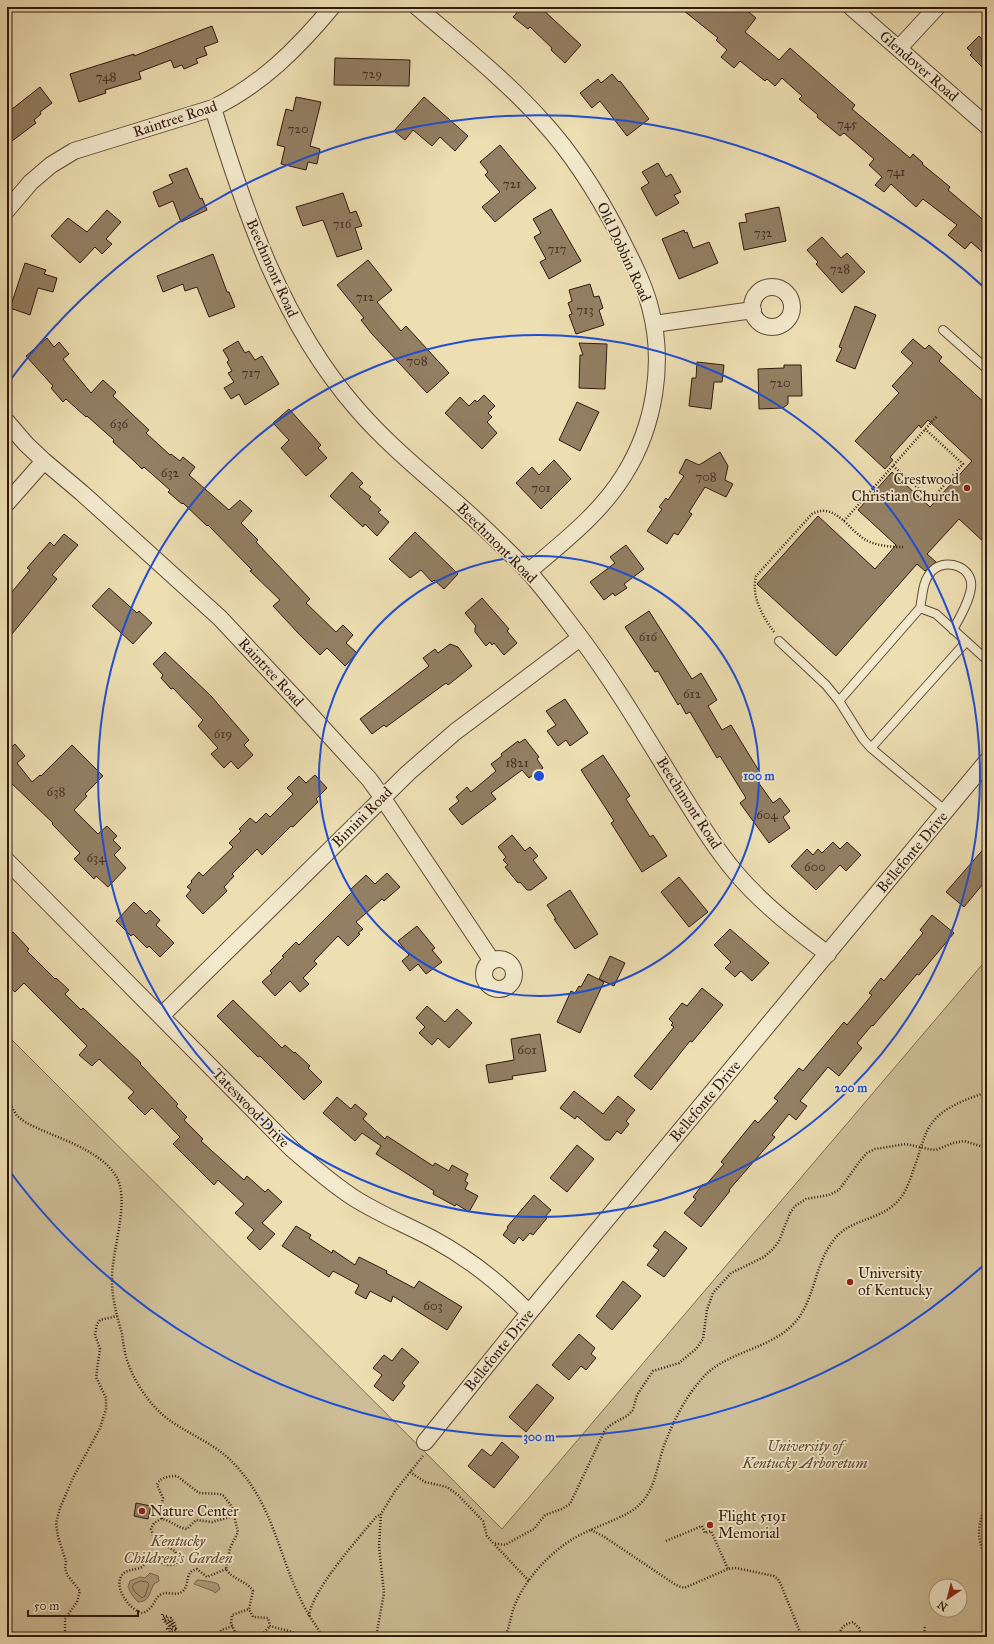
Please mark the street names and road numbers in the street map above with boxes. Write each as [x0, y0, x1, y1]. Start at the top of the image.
street label: Glendover Road [876, 27, 962, 105]
street label: Raintree Road [131, 97, 220, 141]
street label: Old Dobbin Road [593, 199, 655, 305]
street label: Beechmont Road [242, 216, 302, 320]
street label: Beechmont Road [453, 499, 541, 587]
street label: Raintree Road [235, 634, 308, 711]
street label: Beechmont Road [653, 754, 726, 853]
street label: Bimini Road [328, 783, 396, 851]
street label: Bellefonte Drive [873, 808, 951, 896]
street label: Bellefonte Drive [666, 1057, 744, 1145]
street label: Tateswood Drive [209, 1065, 293, 1151]
street label: Bellefonte Drive [460, 1305, 538, 1395]

